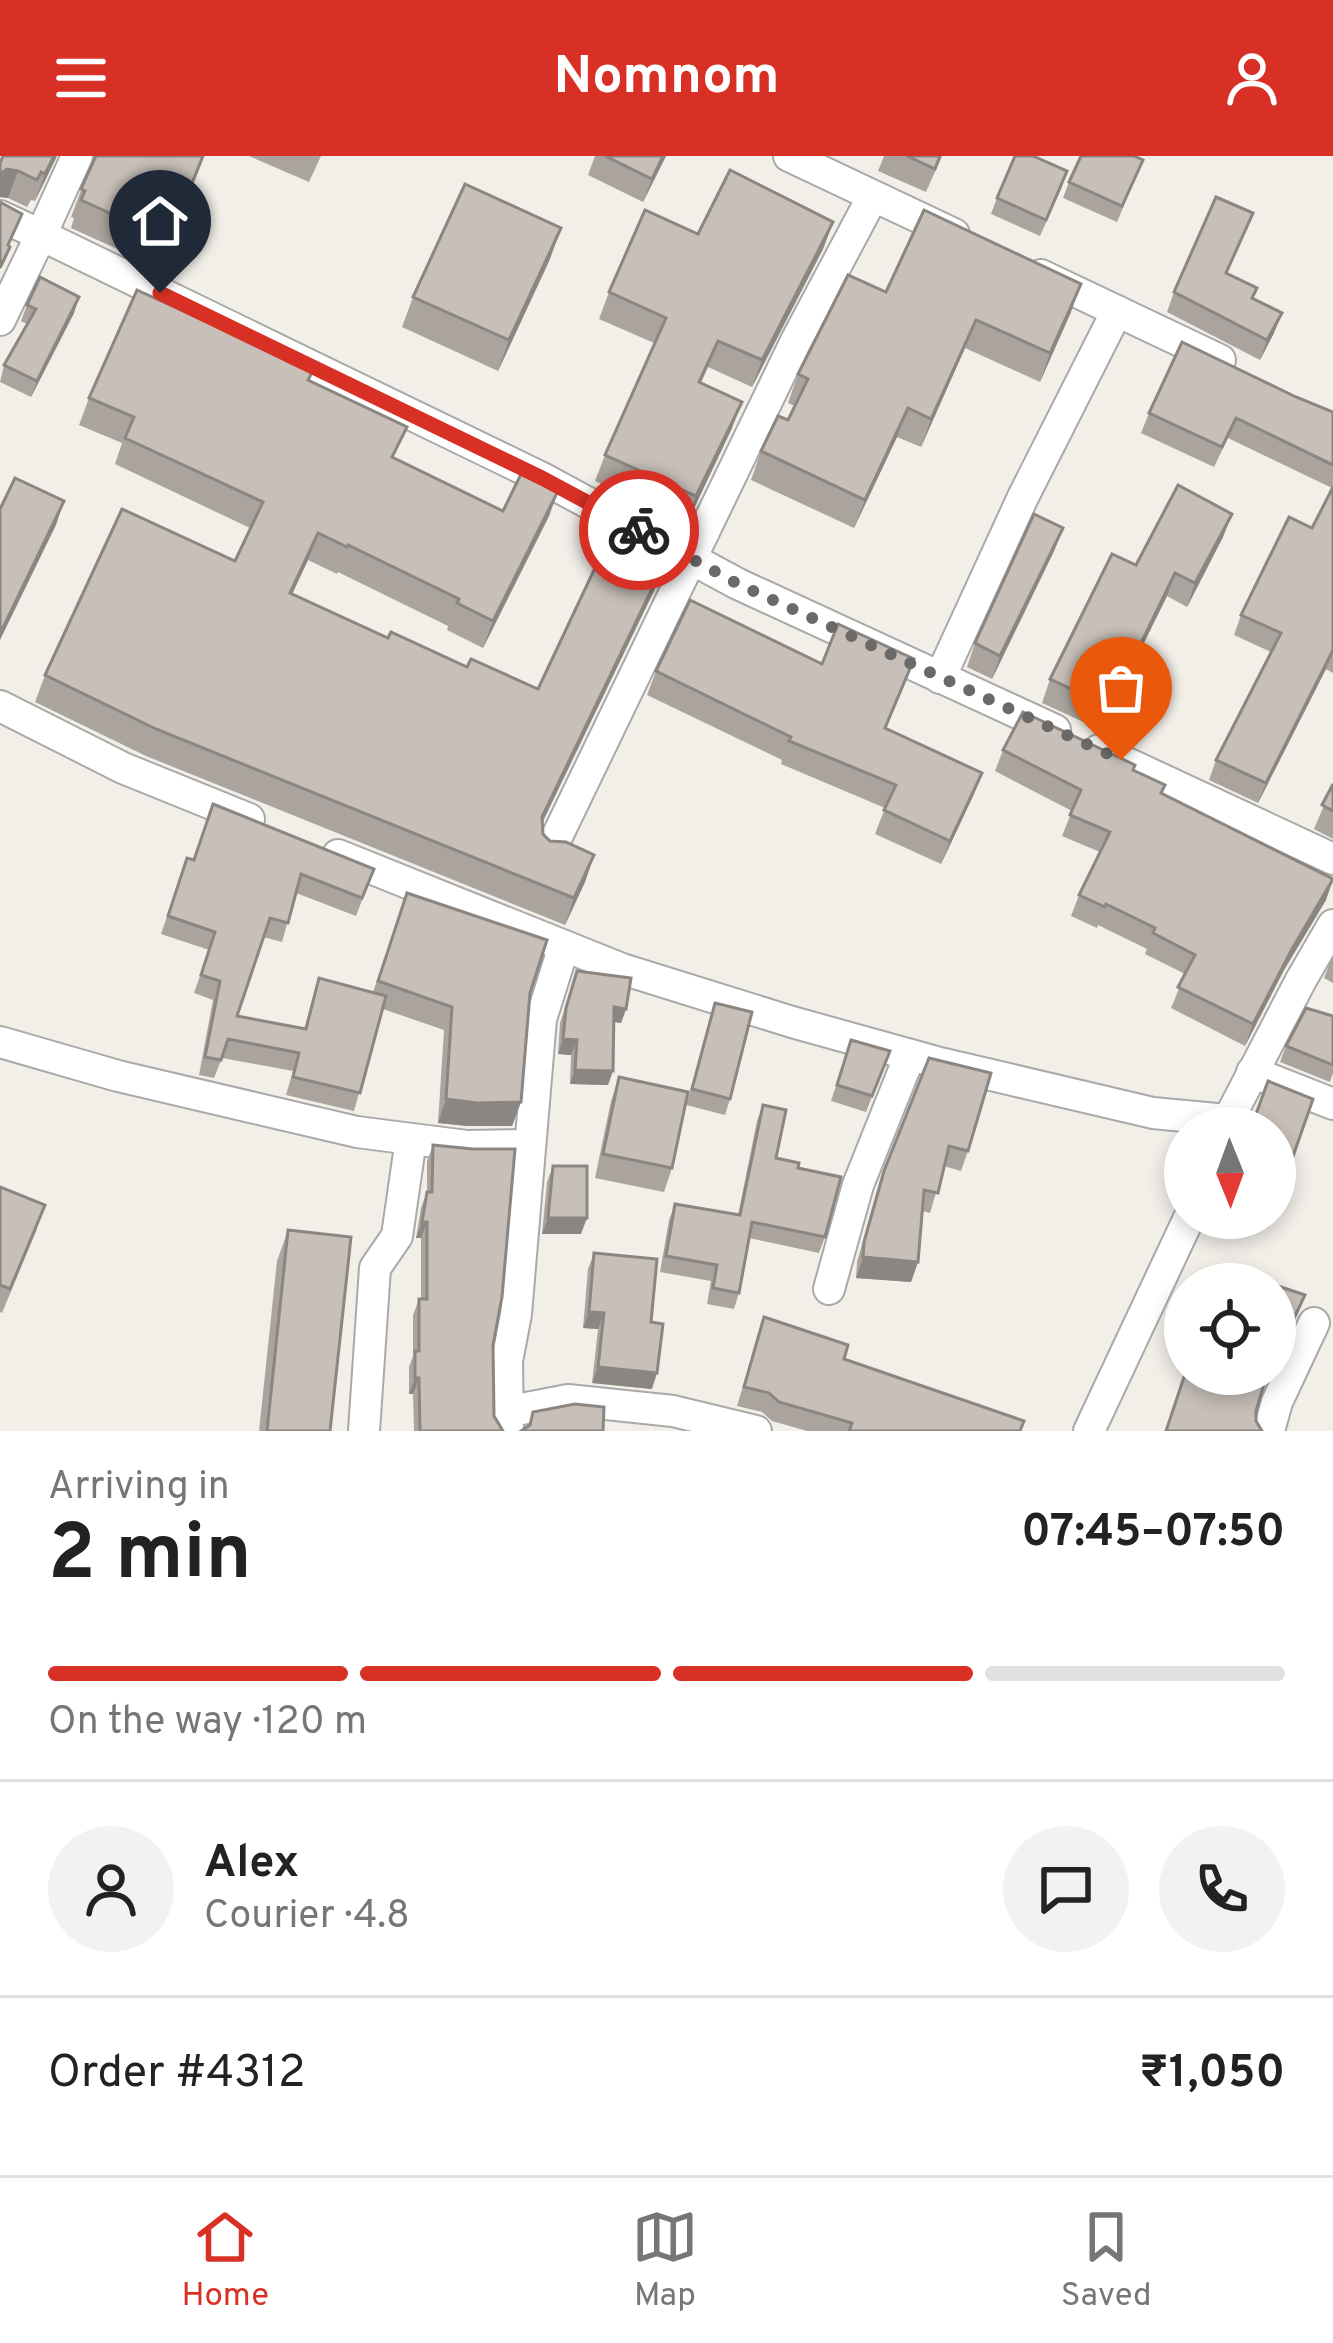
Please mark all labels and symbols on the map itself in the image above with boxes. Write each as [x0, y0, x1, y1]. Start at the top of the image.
pin [109, 170, 211, 293]
courier [579, 470, 699, 590]
pin [1070, 637, 1172, 760]
north arrow [1164, 1107, 1296, 1239]

